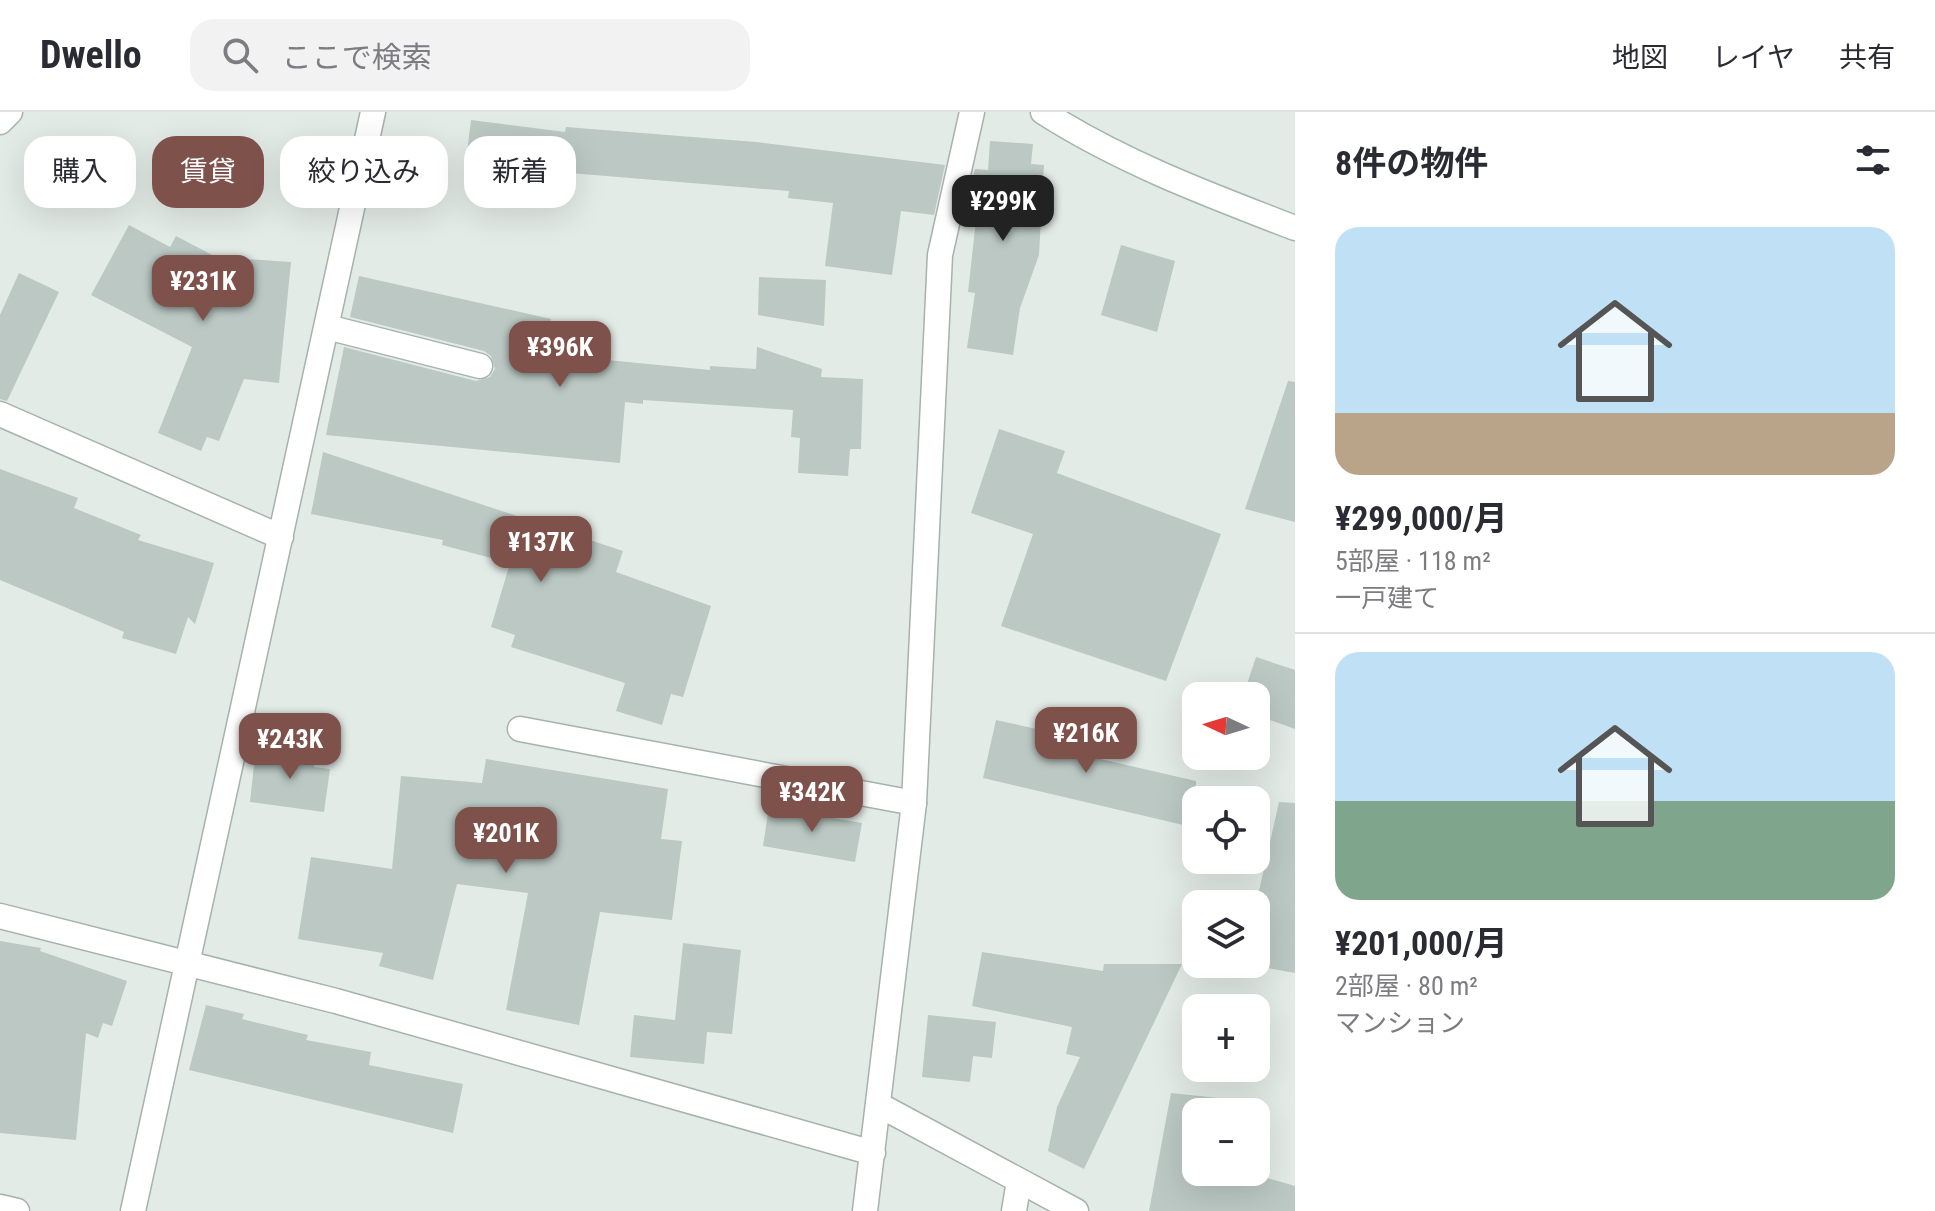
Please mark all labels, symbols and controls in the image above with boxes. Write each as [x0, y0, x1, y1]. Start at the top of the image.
search box [190, 19, 750, 91]
text: Dwello [40, 33, 142, 77]
icon: search [218, 33, 262, 77]
text: ここで検索 [282, 40, 432, 75]
text: 地図 [1612, 41, 1668, 74]
text: レイヤ [1712, 41, 1795, 74]
text: 共有 [1839, 41, 1895, 74]
chip: 購入 [24, 136, 136, 208]
chip: 賃貸 [152, 136, 264, 208]
chip: 絞り込み [280, 136, 448, 208]
chip: 新着 [464, 136, 576, 208]
icon: filters [1851, 138, 1895, 182]
text: 8件の物件 [1335, 143, 1488, 183]
pin: ¥299K [947, 175, 1059, 243]
text: ¥299K [970, 186, 1036, 216]
pin: ¥231K [147, 255, 259, 323]
text: ¥231K [170, 266, 236, 296]
icon: home [1543, 279, 1687, 423]
pin: ¥396K [504, 321, 616, 389]
text: ¥396K [527, 332, 593, 362]
text: ¥299,000/月 [1335, 498, 1508, 538]
pin: ¥137K [485, 516, 597, 584]
text: ¥137K [508, 527, 574, 557]
text: 5部屋 · 118 m² [1335, 546, 1491, 576]
text: 一戸建て [1335, 583, 1439, 613]
north arrow [1182, 682, 1270, 770]
map controls [1182, 682, 1270, 1186]
icon: home [1543, 704, 1687, 848]
pin: ¥216K [1030, 707, 1142, 775]
pin: ¥243K [234, 713, 346, 781]
text: ¥216K [1053, 718, 1119, 748]
text: ¥243K [257, 724, 323, 754]
pin: ¥342K [756, 766, 868, 834]
text: ¥342K [779, 777, 845, 807]
button: locate [1182, 786, 1270, 874]
pin: ¥201K [450, 807, 562, 875]
text: ¥201K [473, 818, 539, 848]
button: layers [1182, 890, 1270, 978]
text: ¥201,000/月 [1335, 923, 1508, 963]
text: 2部屋 · 80 m² [1335, 971, 1478, 1001]
button: + [1182, 994, 1270, 1082]
text: マンション [1335, 1008, 1465, 1038]
button: − [1182, 1098, 1270, 1186]

